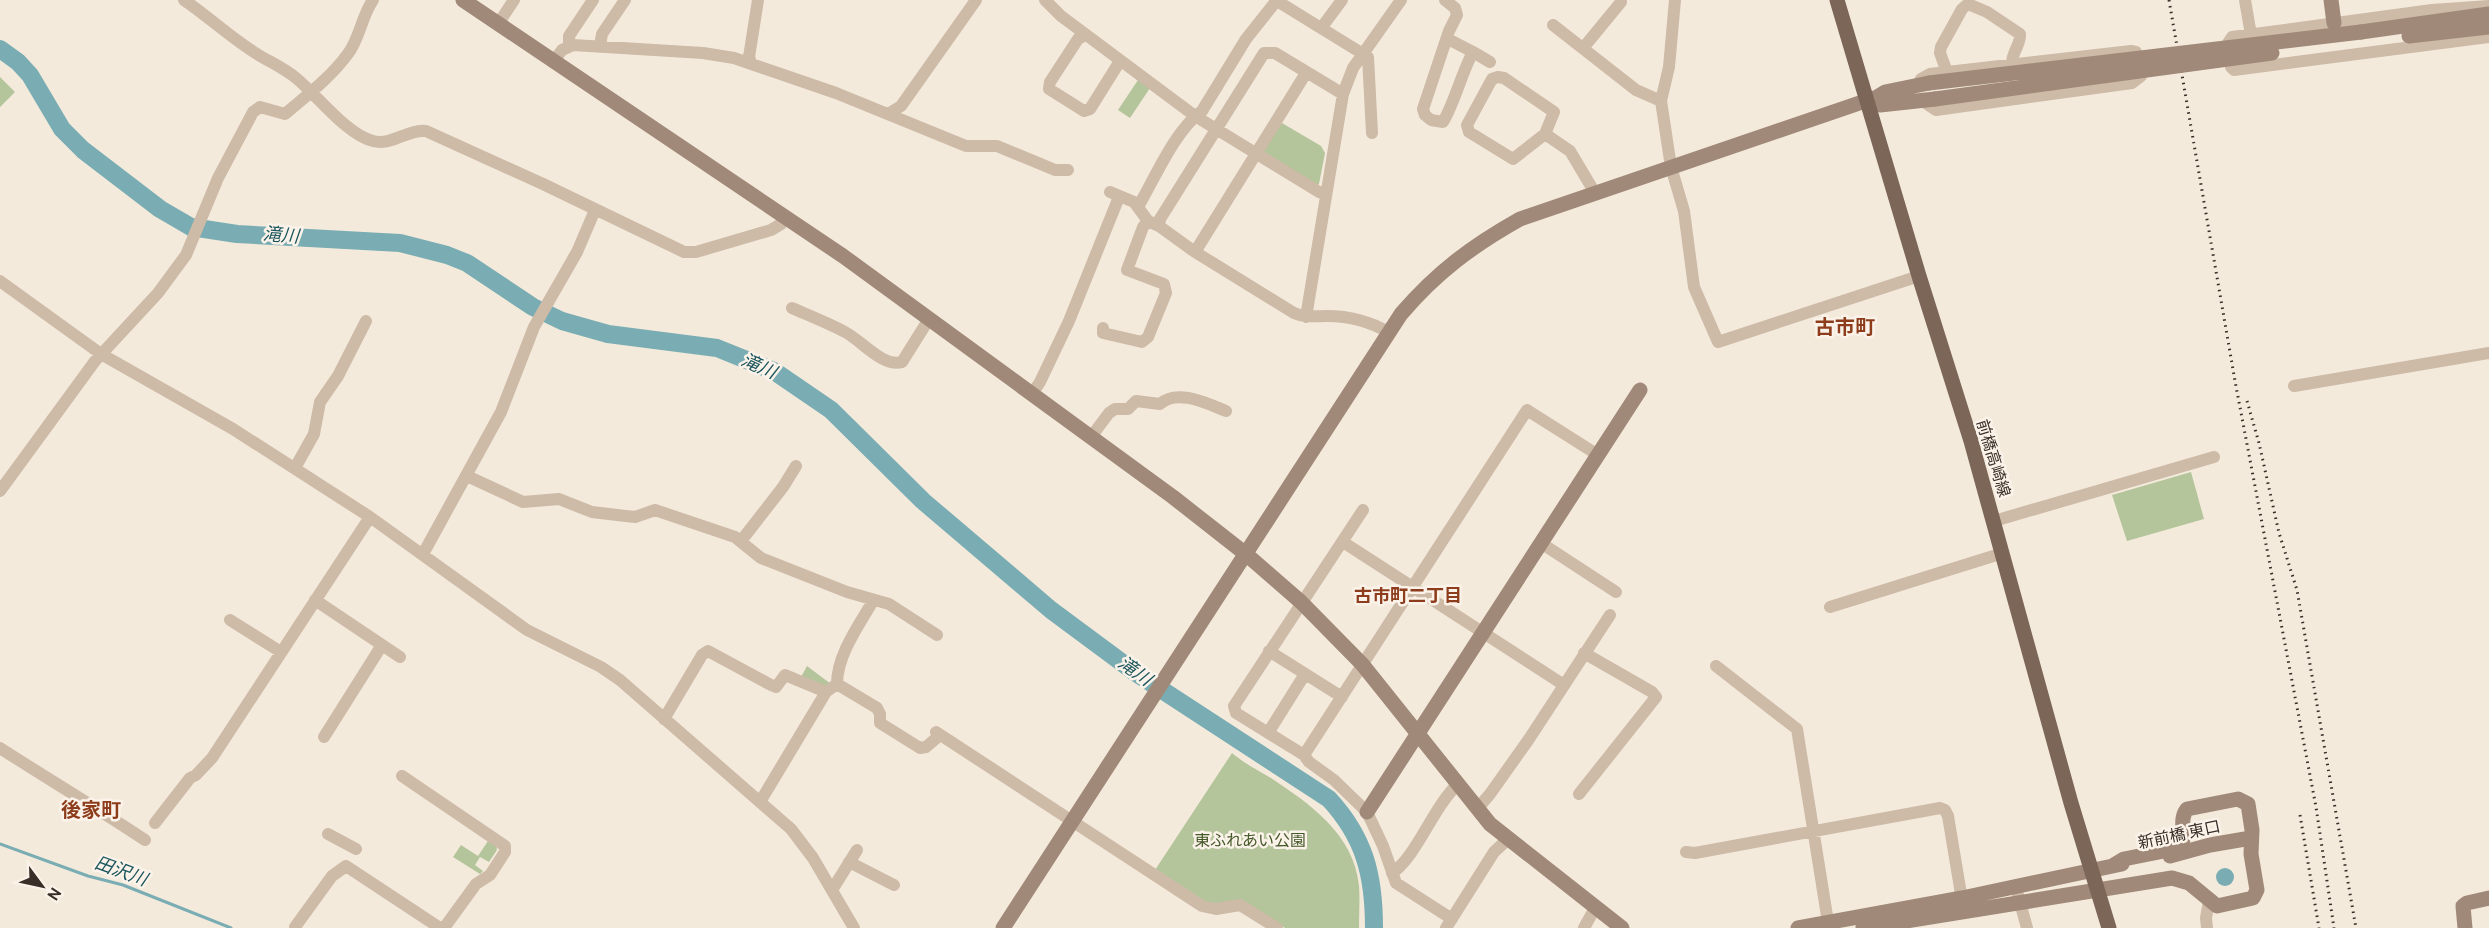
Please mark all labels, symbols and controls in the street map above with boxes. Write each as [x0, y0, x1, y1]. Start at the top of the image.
water label: 滝川 [262, 222, 302, 248]
district label: 古市町 [1815, 315, 1875, 339]
water label: 滝川 [738, 349, 782, 384]
street label: 前橋高崎線 [1973, 417, 2014, 499]
district label: 古市町二丁目 [1354, 585, 1462, 607]
water label: 滝川 [1114, 652, 1158, 691]
district label: 後家町 [61, 798, 121, 822]
street label: 新前橋 東口 [2136, 817, 2222, 852]
park label: 東ふれあい公園 [1194, 831, 1306, 850]
water label: 田沢川 [92, 851, 152, 891]
north arrow [12, 856, 72, 916]
text: N [43, 884, 65, 904]

